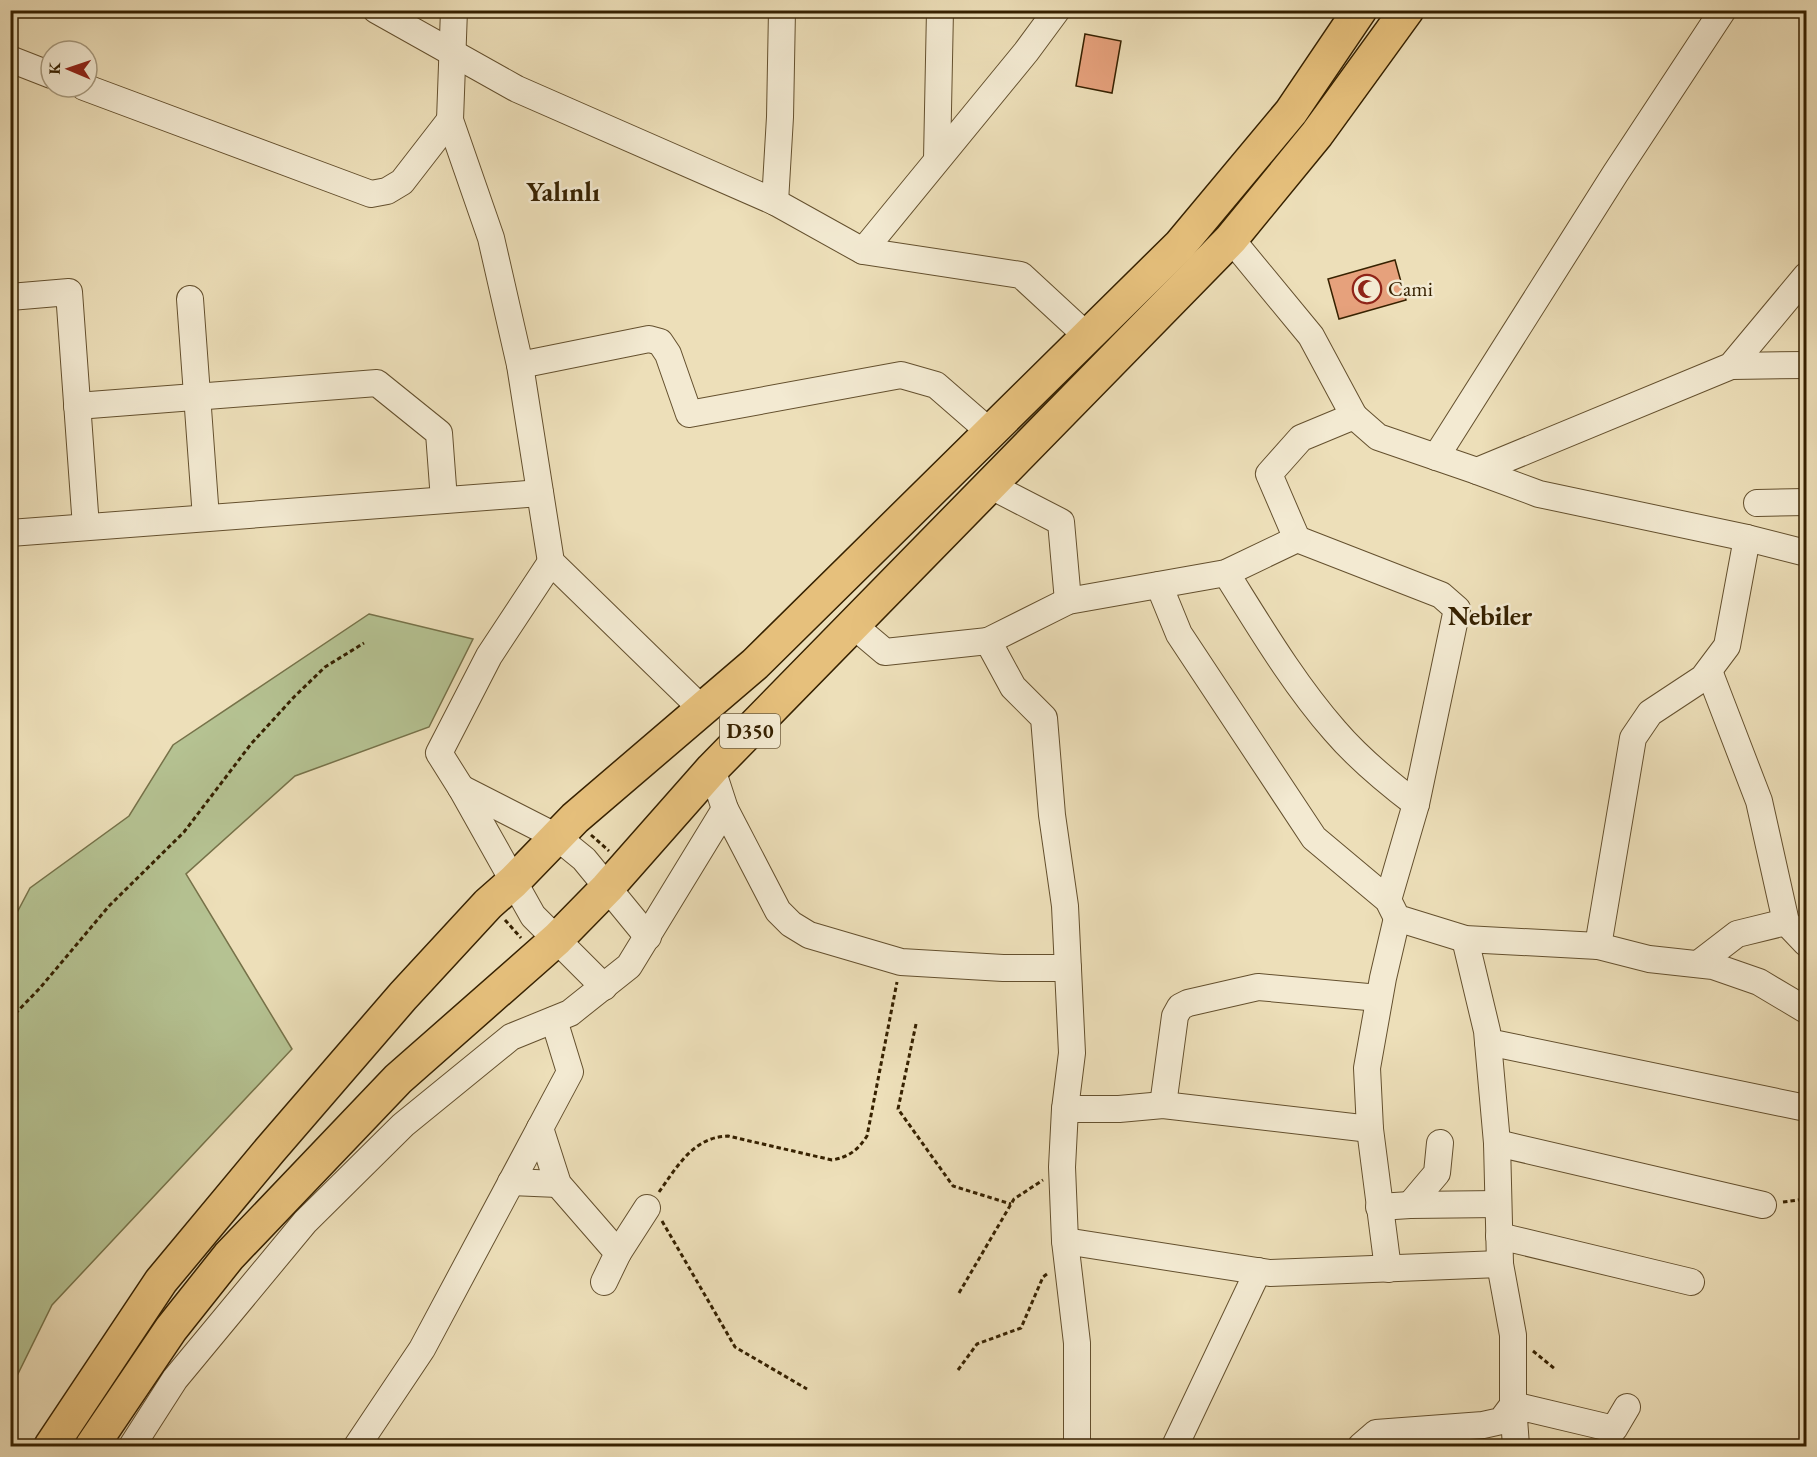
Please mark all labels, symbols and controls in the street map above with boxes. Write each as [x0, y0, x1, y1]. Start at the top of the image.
north arrow [39, 39, 99, 99]
text: K [44, 61, 65, 75]
district label: Yalınlı [526, 174, 600, 209]
mosque icon: Cami [1351, 273, 1383, 305]
place label: Cami [1388, 275, 1433, 302]
district label: Nebiler [1448, 598, 1533, 633]
road number: D350 [720, 714, 780, 748]

